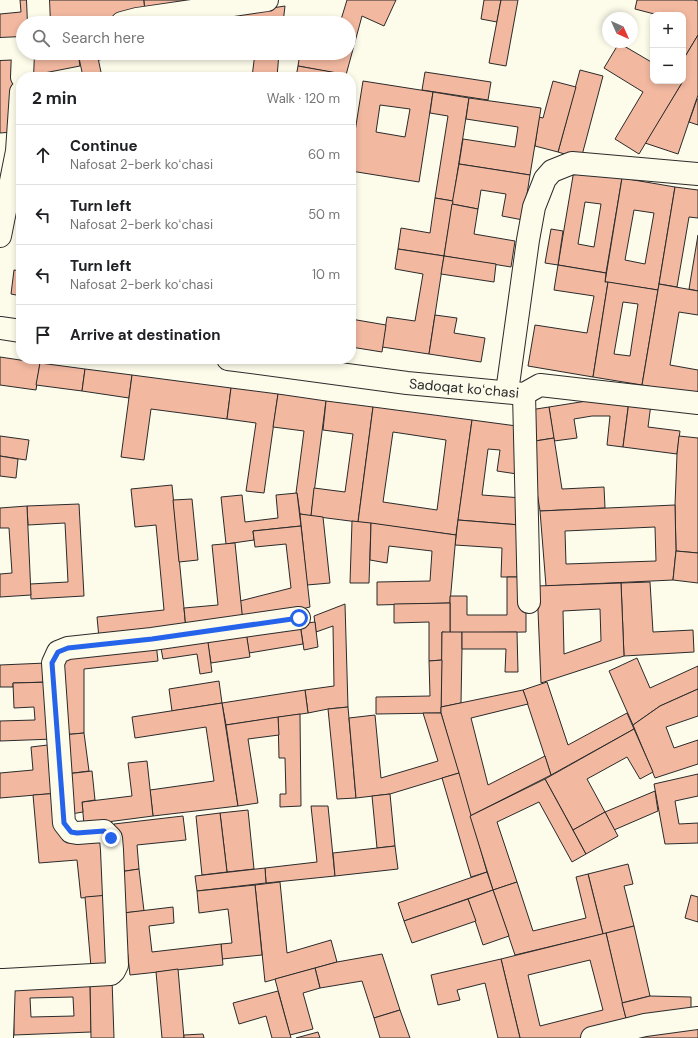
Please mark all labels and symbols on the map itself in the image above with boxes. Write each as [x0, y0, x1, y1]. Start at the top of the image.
north arrow [602, 12, 638, 48]
street label: Sadoqat koʻchasi [408, 374, 520, 402]
route start [290, 609, 308, 627]
route end [102, 829, 120, 847]

